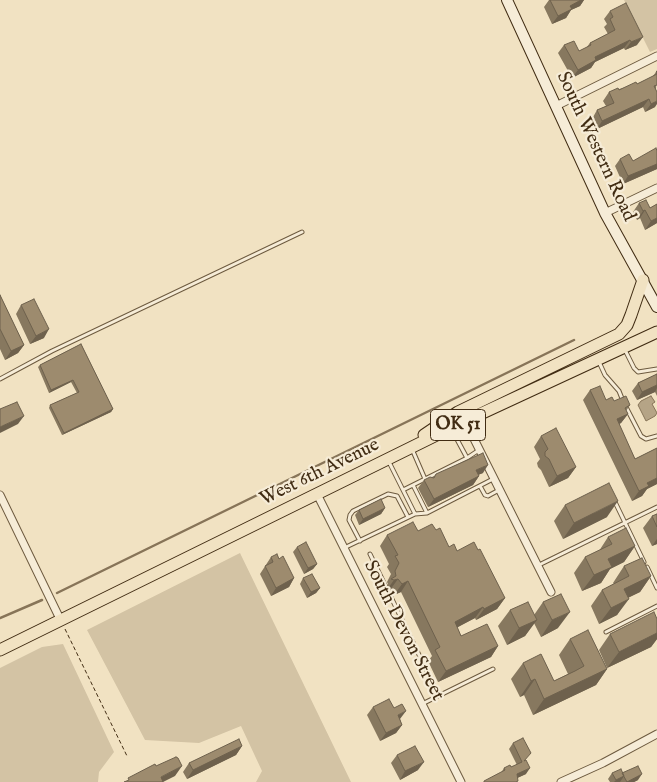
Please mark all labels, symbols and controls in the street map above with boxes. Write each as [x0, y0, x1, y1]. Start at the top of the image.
street label: South Western Road [550, 69, 640, 225]
road number: OK 51 [430, 410, 486, 440]
street label: West 6th Avenue [257, 434, 383, 512]
street label: South Devon Street [358, 557, 448, 705]

